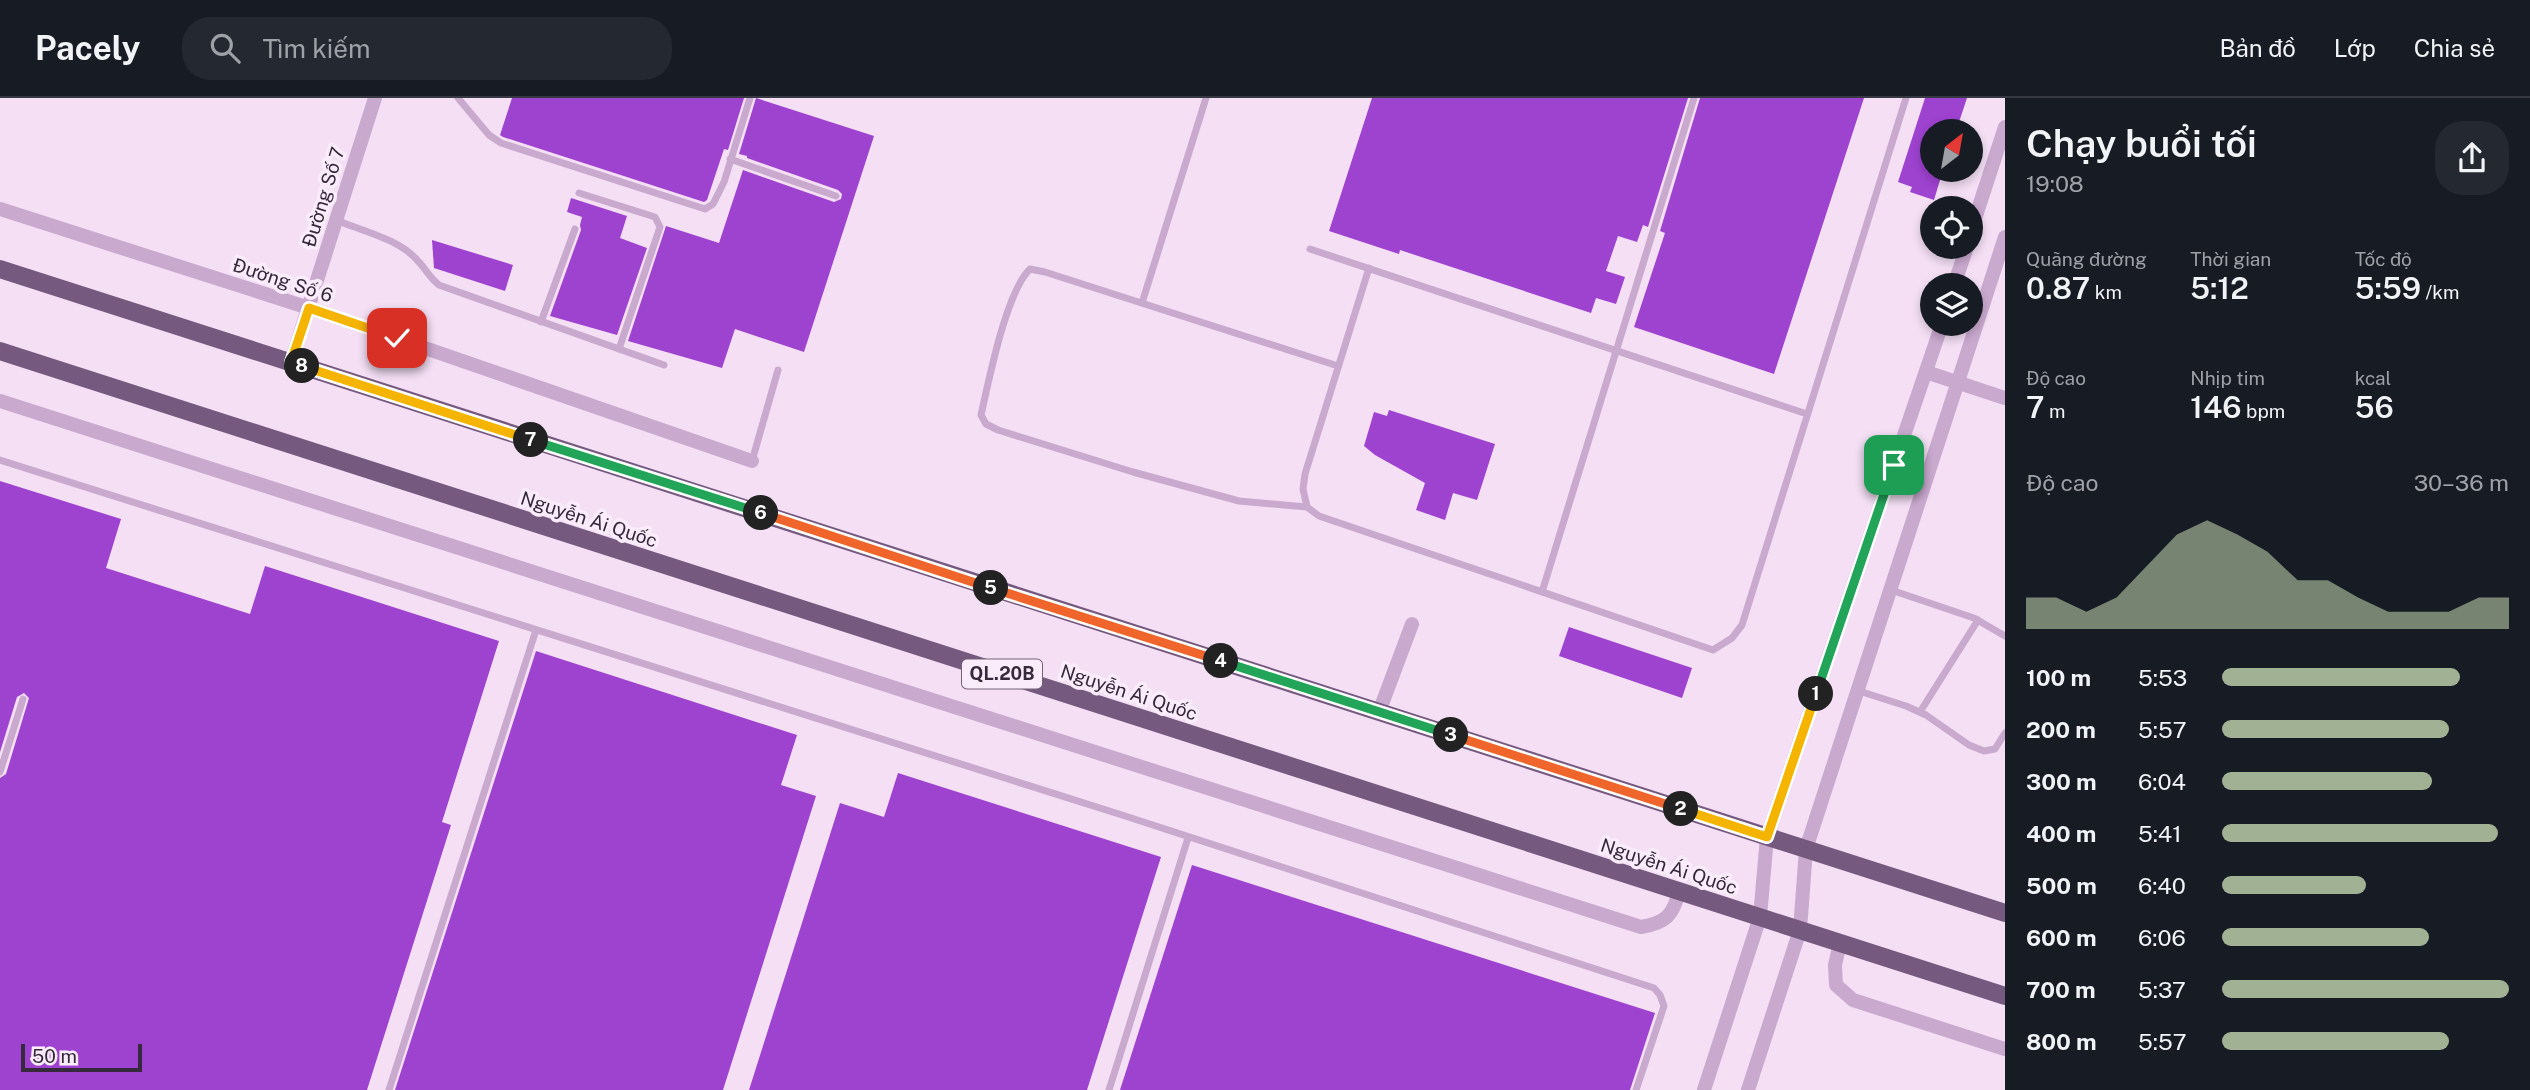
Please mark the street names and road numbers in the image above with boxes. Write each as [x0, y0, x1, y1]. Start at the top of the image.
street label: Đường Số 7 [297, 144, 349, 250]
street label: Đường Số 6 [230, 253, 336, 307]
street label: Nguyễn Ái Quốc [518, 487, 660, 551]
road number: QL.20B [962, 660, 1042, 688]
street label: Nguyễn Ái Quốc [1058, 660, 1200, 724]
street label: Nguyễn Ái Quốc [1598, 834, 1740, 898]

